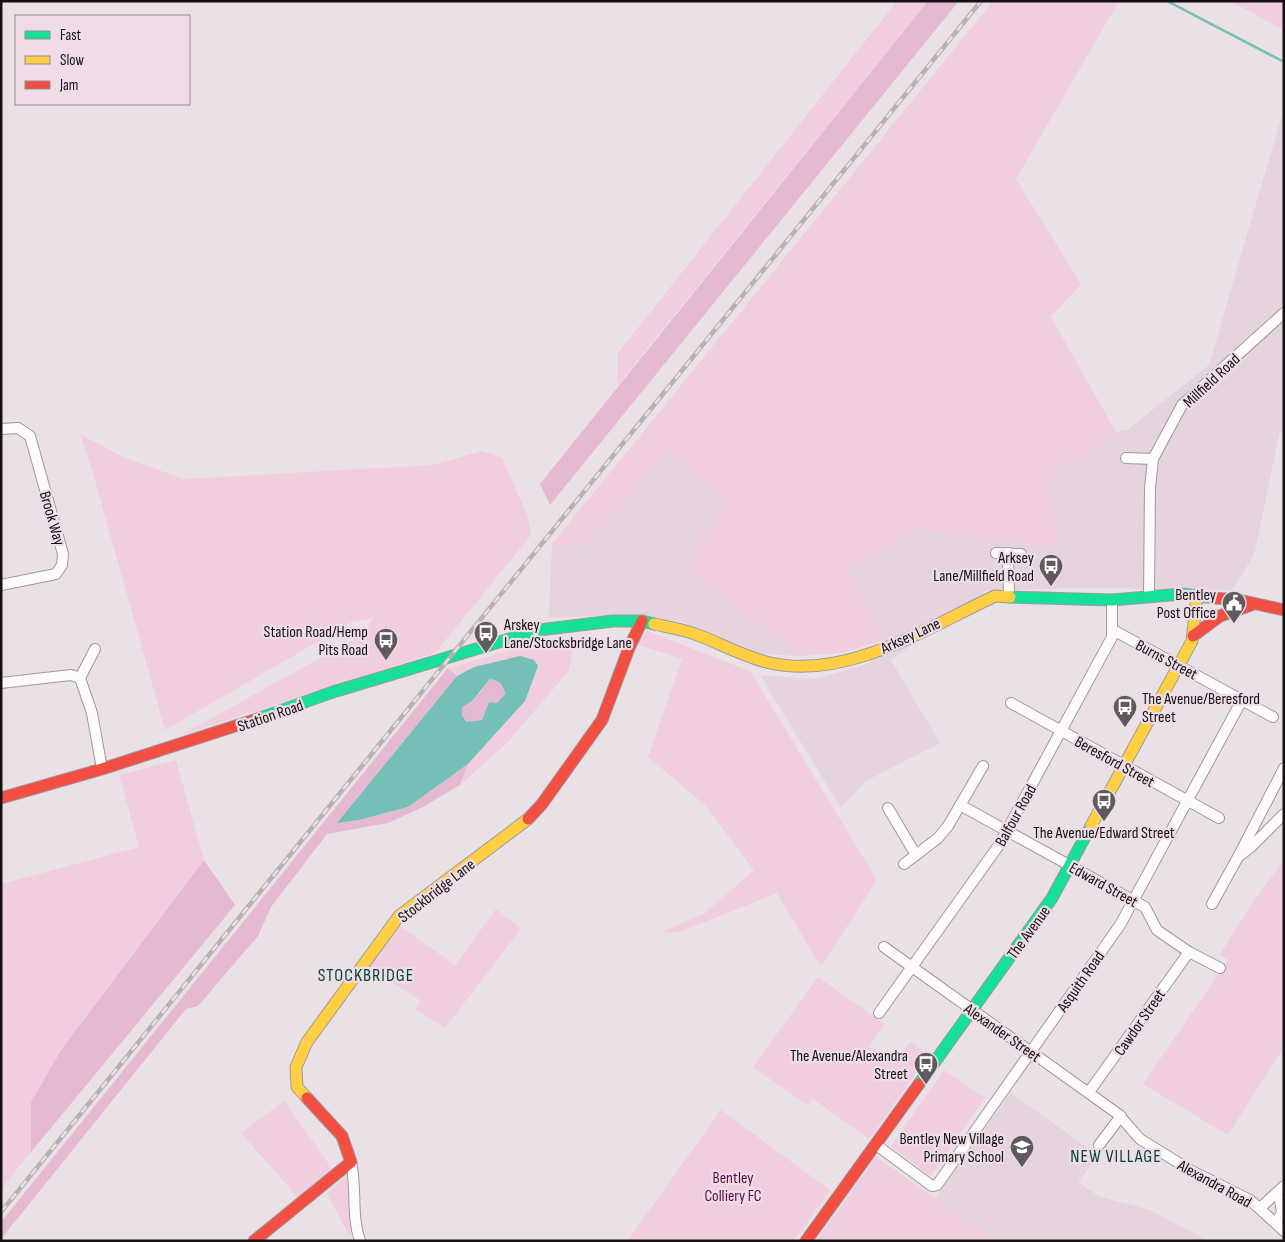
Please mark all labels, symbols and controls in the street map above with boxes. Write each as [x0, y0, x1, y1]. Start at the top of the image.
legend [15, 15, 190, 105]
text: Fast [60, 26, 82, 45]
text: Slow [60, 51, 84, 70]
text: Jam [59, 76, 78, 95]
street label: Millfield Road [1180, 350, 1244, 412]
street label: Brook Way [35, 489, 68, 548]
place label: Arksey Lane/Millfield Road [933, 549, 1034, 586]
bus stop icon: Arksey Lane/Millfield Road [1038, 553, 1064, 587]
place label: Bentley Post Office [1157, 586, 1216, 623]
public building icon: Bentley Post Office [1221, 590, 1247, 624]
street label: Arksey Lane [877, 614, 944, 659]
place label: Arskey Lane/Stocksbridge Lane [503, 616, 632, 653]
bus stop icon: Arskey Lane/Stocksbridge Lane [473, 620, 499, 654]
place label: Station Road/Hemp Pits Road [264, 623, 368, 660]
bus stop icon: Station Road/Hemp Pits Road [373, 627, 399, 661]
street label: Burns Street [1132, 636, 1201, 685]
place label: The Avenue/Beresford Street [1142, 690, 1260, 727]
bus stop icon: The Avenue/Beresford Street [1112, 694, 1138, 728]
street label: Station Road [235, 696, 306, 737]
street label: Beresford Street [1071, 733, 1158, 792]
street label: Balfour Road [992, 782, 1041, 850]
bus stop icon: The Avenue/Edward Street [1091, 788, 1117, 822]
place label: The Avenue/Edward Street [1033, 824, 1175, 843]
street label: Stockbridge Lane [395, 855, 479, 927]
street label: Edward Street [1066, 859, 1141, 912]
street label: The Avenue [1004, 903, 1055, 963]
street label: Asquith Road [1053, 948, 1109, 1017]
district label: STOCKBRIDGE [318, 965, 414, 986]
street label: Cawdor Street [1110, 986, 1170, 1060]
street label: Alexander Street [959, 999, 1044, 1067]
place label: The Avenue/Alexandra Street [790, 1047, 908, 1084]
bus stop icon: The Avenue/Alexandra Street [913, 1051, 939, 1085]
place label: Bentley New Village Primary School [899, 1130, 1004, 1167]
school or university icon: Bentley New Village Primary School [1009, 1134, 1035, 1168]
district label: NEW VILLAGE [1070, 1146, 1162, 1167]
street label: Alexandra Road [1173, 1156, 1255, 1212]
park label: Bentley Colliery FC [704, 1169, 762, 1206]

